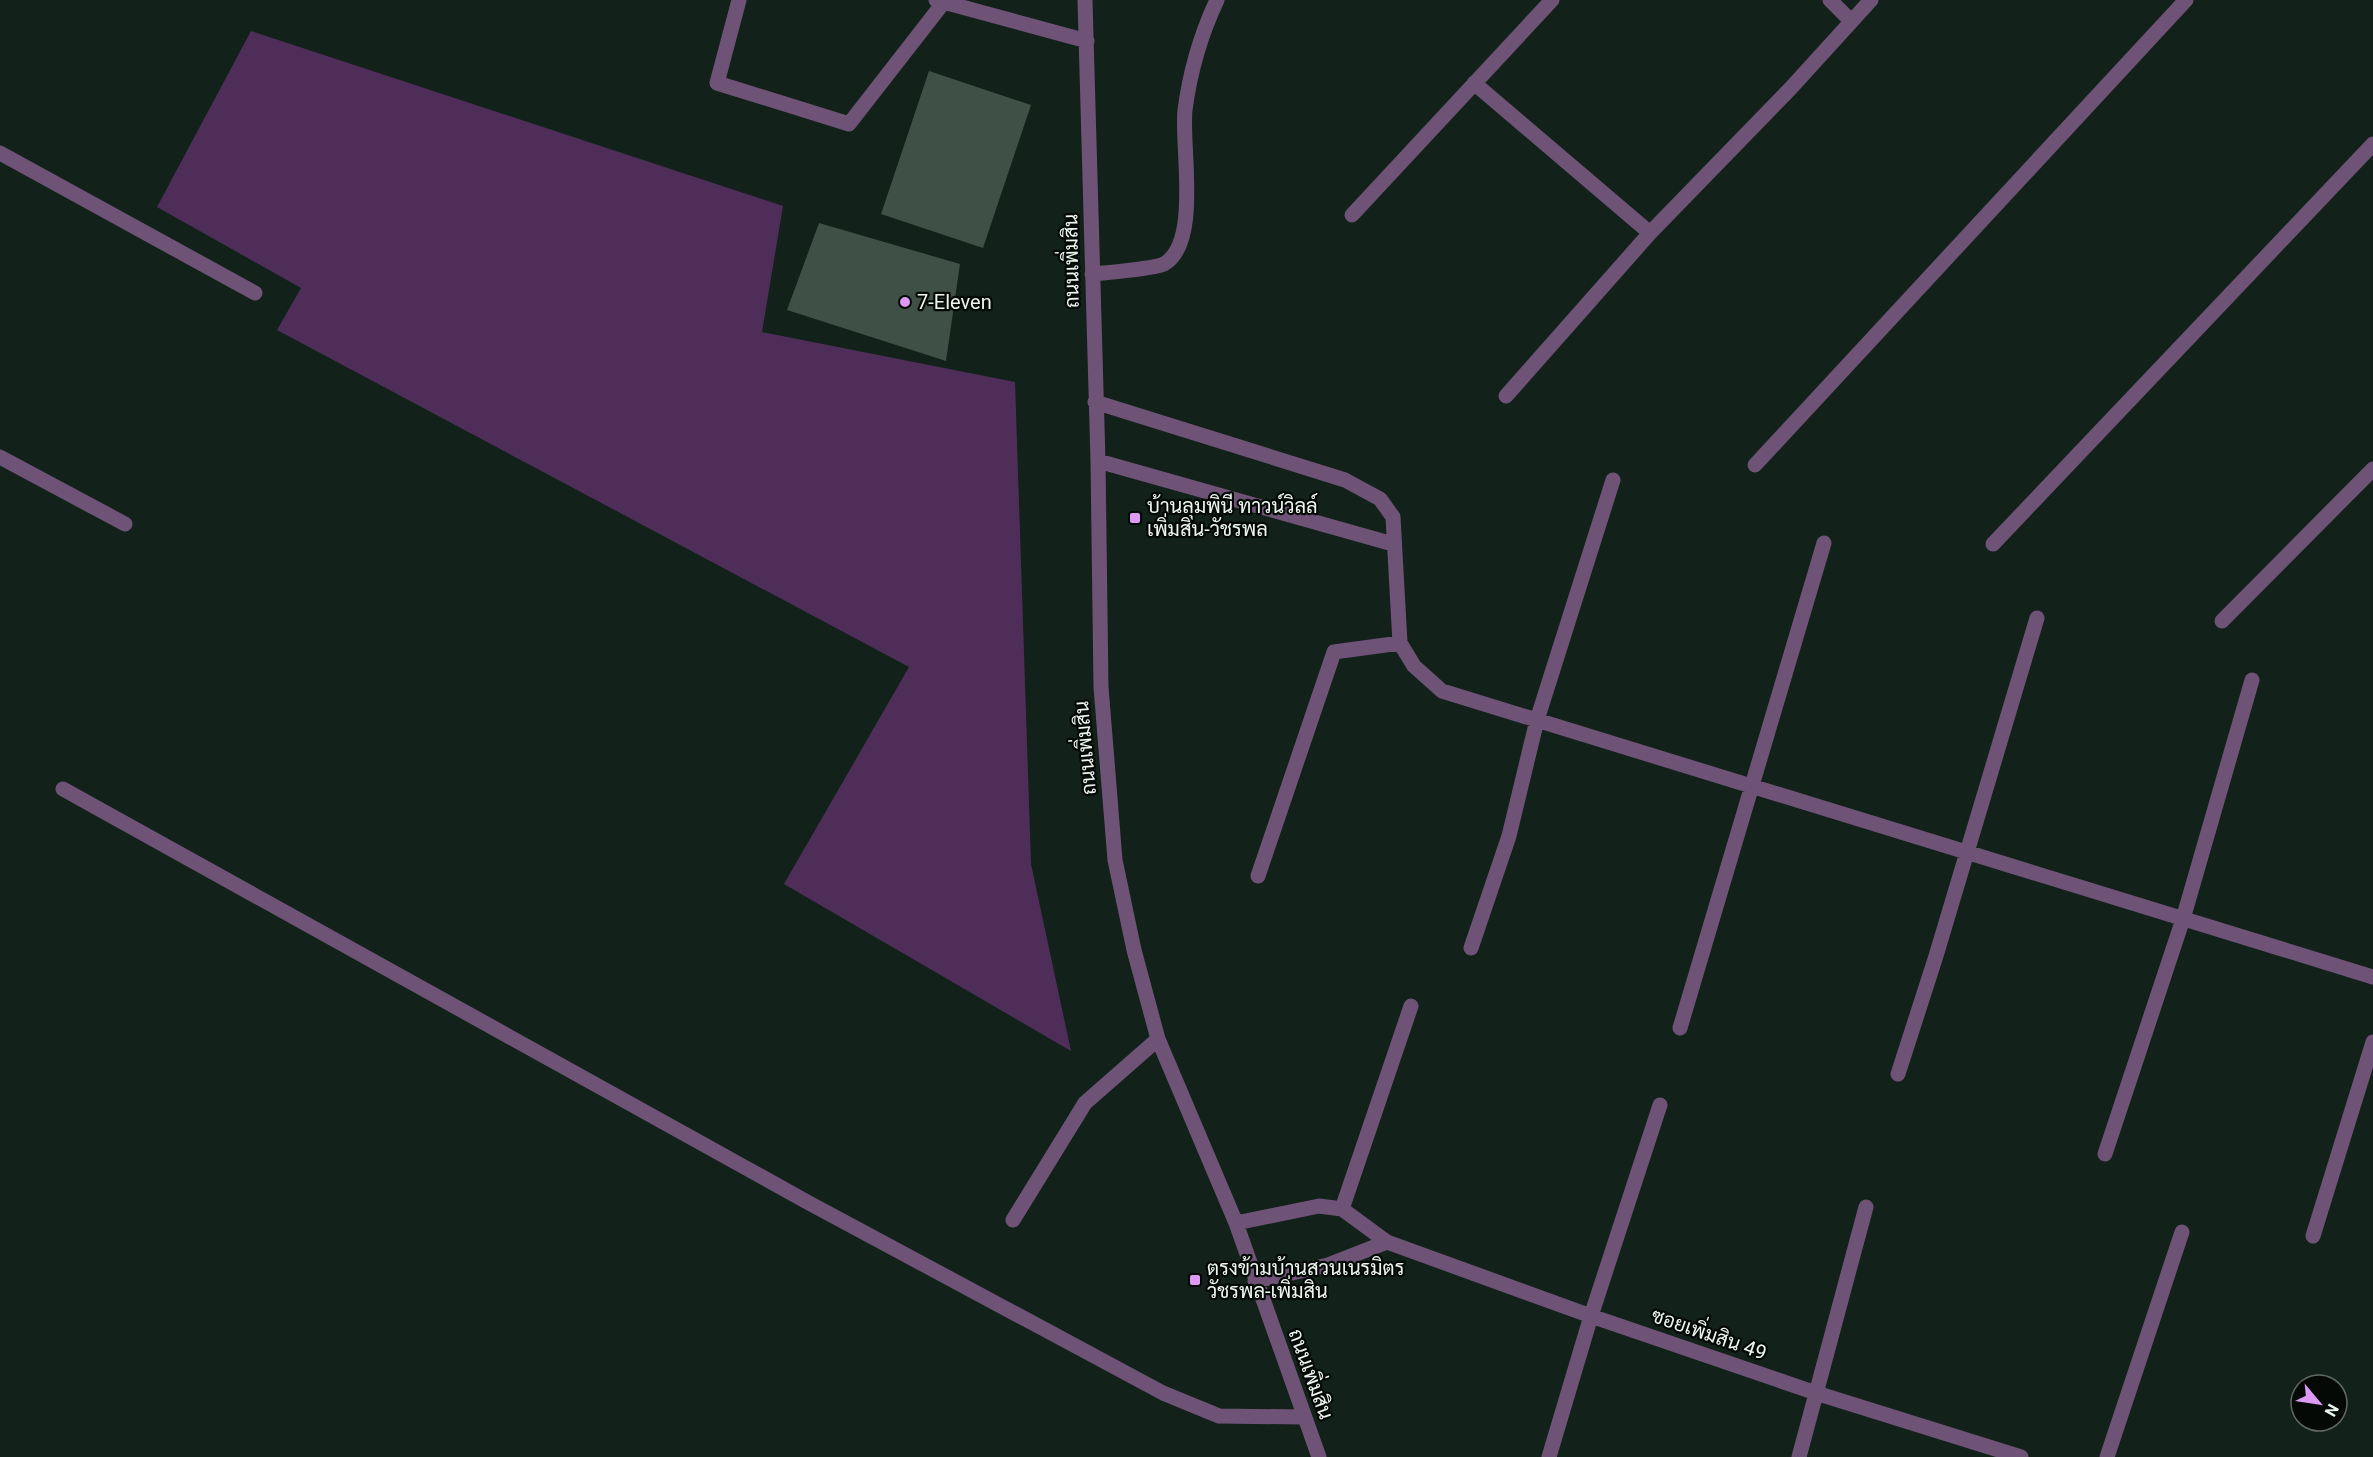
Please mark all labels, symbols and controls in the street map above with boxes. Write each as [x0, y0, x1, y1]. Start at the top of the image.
street label: ถนนเพิ่มสิน [1054, 214, 1084, 308]
place label: 7-Eleven [917, 290, 992, 314]
marker: 7-Eleven [898, 295, 912, 309]
place label: บ้านลุมพินี ทาวน์วิลล์ เพิ่มสิน-วัชรพล [1147, 492, 1318, 541]
marker: บ้านลุมพินี ทาวน์วิลล์ เพิ่มสิน-วัชรพล [1128, 511, 1142, 525]
street label: ถนนเพิ่มสิน [1065, 700, 1101, 796]
place label: ตรงข้ามบ้านสวนเนรมิตร วัชรพล-เพิ่มสิน [1207, 1256, 1404, 1303]
marker: ตรงข้ามบ้านสวนเนรมิตร วัชรพล-เพิ่มสิน [1188, 1273, 1202, 1287]
street label: ซอยเพิ่มสิน 49 [1648, 1299, 1771, 1365]
street label: ถนนเพิ่มสิน [1284, 1324, 1342, 1422]
north arrow [2289, 1373, 2349, 1433]
text: N [2321, 1400, 2343, 1420]

